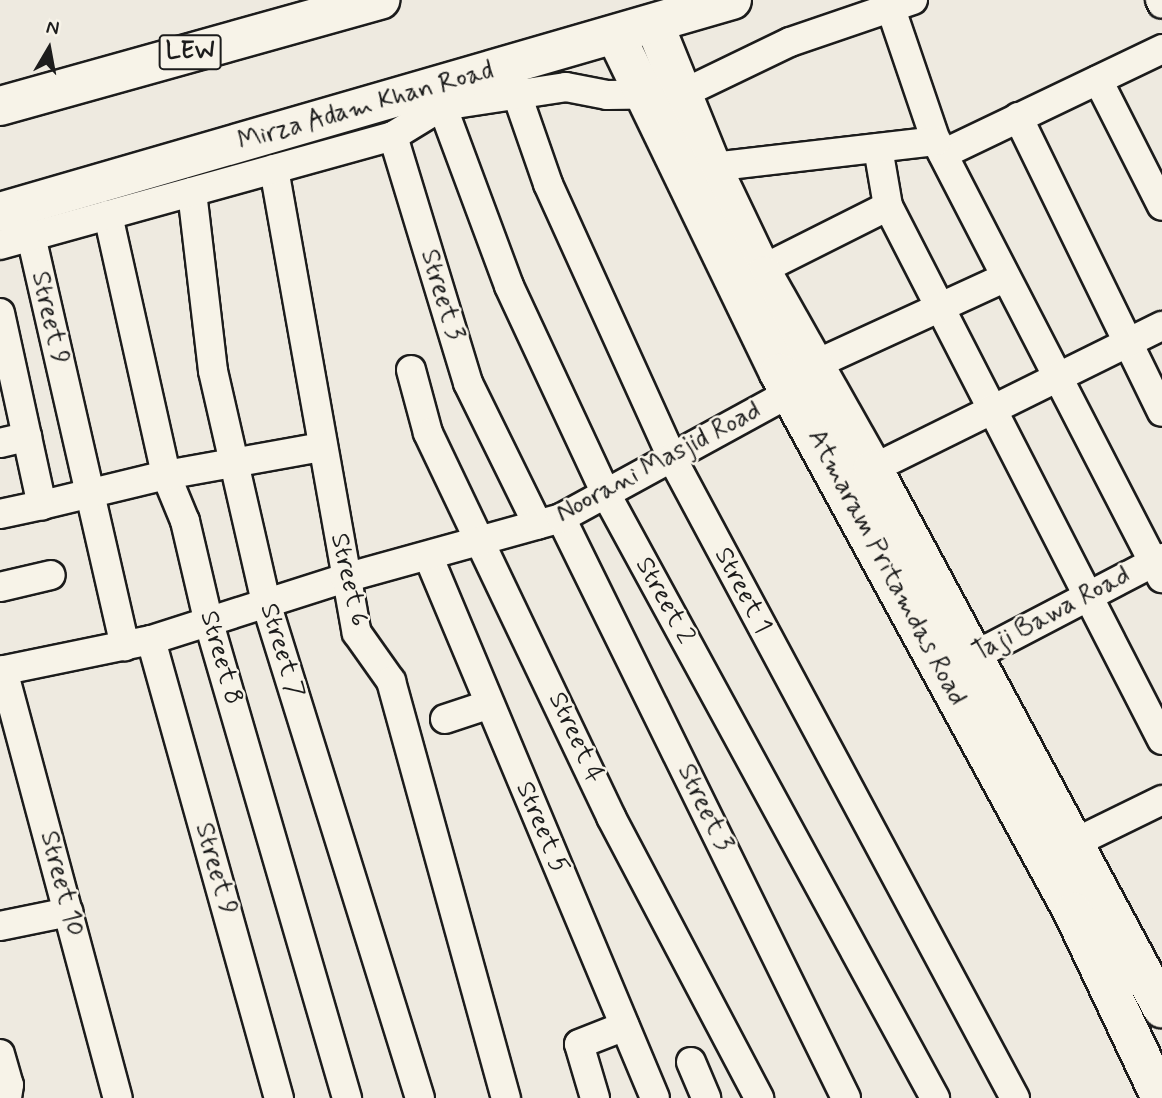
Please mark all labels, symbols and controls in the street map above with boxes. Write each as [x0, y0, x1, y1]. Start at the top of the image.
north arrow [14, 14, 84, 84]
text: N [44, 14, 61, 41]
road number: LEW [158, 32, 222, 72]
street label: Mirza Adam Khan Road [232, 55, 500, 159]
street label: Street 3 [412, 246, 470, 344]
street label: Street 9 [23, 269, 75, 367]
street label: Noorani Masjid Road [551, 396, 767, 530]
street label: Atmaram Pritamdas Road [802, 429, 970, 707]
street label: Street 6 [322, 530, 374, 630]
street label: Street 1 [706, 543, 778, 639]
street label: Street 2 [628, 552, 700, 650]
street label: Taji Bawa Road [971, 562, 1133, 668]
street label: Street 7 [252, 600, 310, 702]
street label: Street 8 [192, 608, 248, 708]
street label: Street 4 [540, 688, 610, 788]
street label: Street 3 [670, 759, 738, 857]
street label: Street 5 [508, 777, 574, 879]
street label: Street 9 [187, 819, 243, 919]
street label: Street 10 [32, 828, 90, 940]

